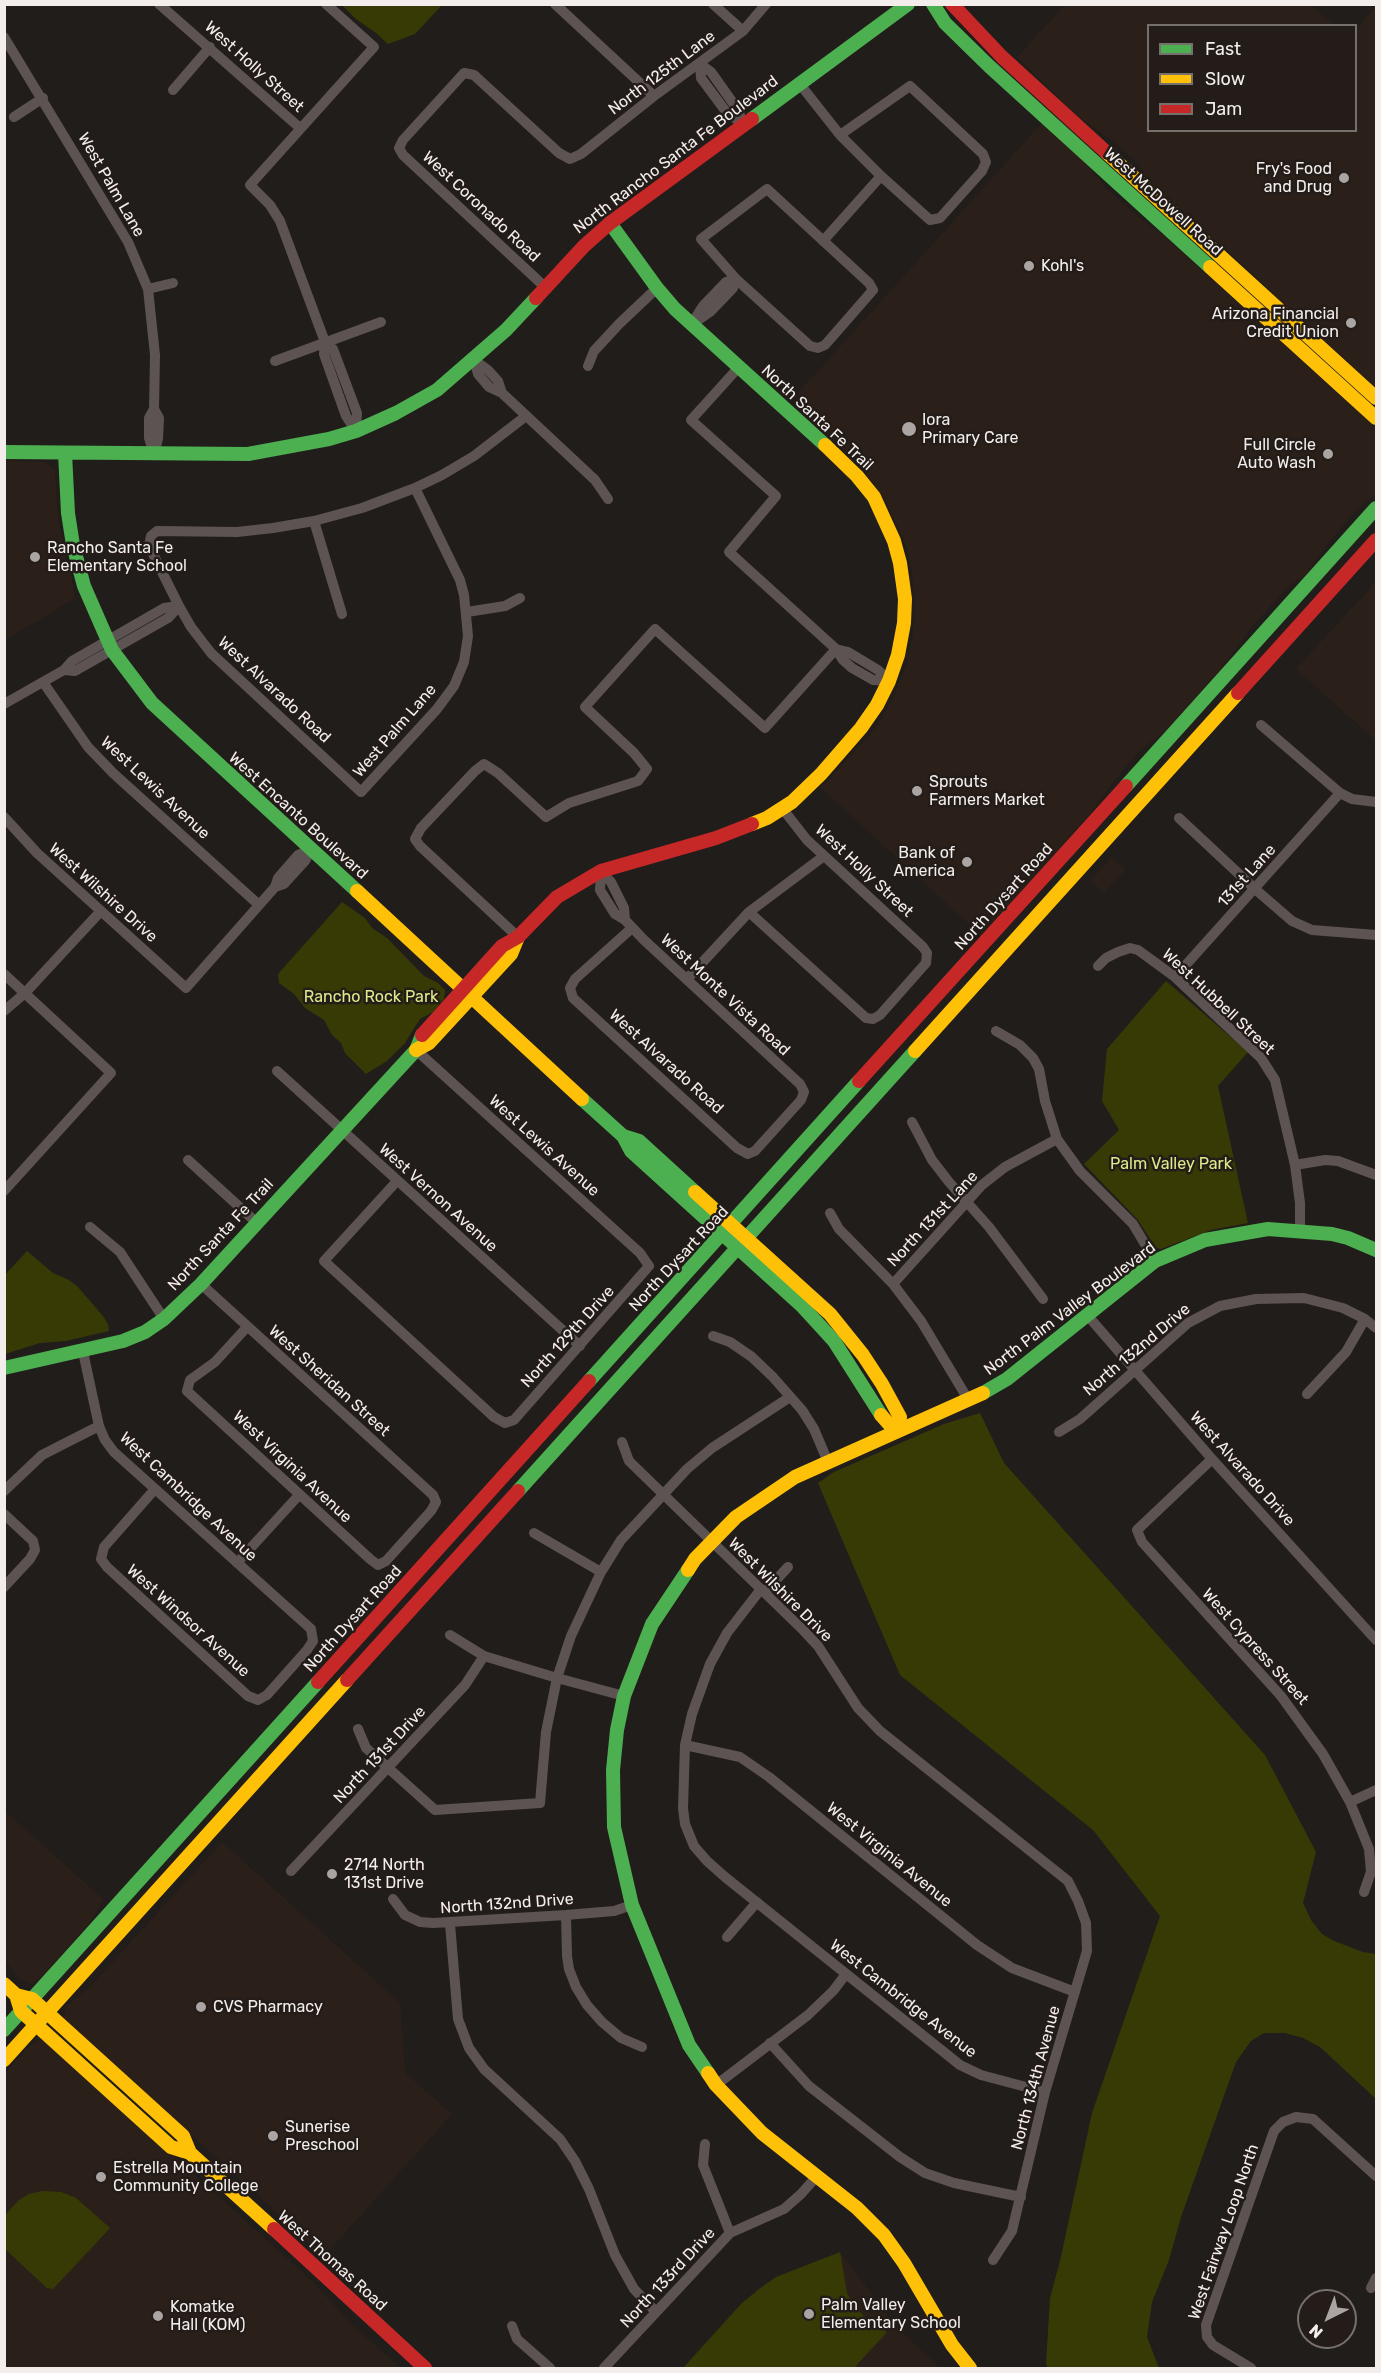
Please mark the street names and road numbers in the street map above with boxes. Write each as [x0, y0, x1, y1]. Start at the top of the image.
street label: West Holly Street [200, 17, 308, 117]
street label: North 125th Lane [605, 27, 719, 119]
street label: North Rancho Santa Fe Boulevard [570, 72, 782, 238]
street label: West Palm Lane [73, 129, 149, 241]
street label: West McDowell Road [1100, 144, 1226, 260]
street label: West Coronado Road [418, 148, 544, 266]
street label: North Santa Fe Trail [757, 361, 877, 475]
street label: West Alvarado Road [214, 633, 334, 747]
street label: West Palm Lane [349, 680, 441, 782]
street label: West Lewis Avenue [96, 733, 214, 843]
street label: West Encanto Boulevard [224, 748, 372, 884]
street label: West Holly Street [811, 821, 917, 921]
street label: West Wilshire Drive [45, 839, 161, 947]
street label: North Dysart Road [951, 840, 1057, 954]
street label: 131st Lane [1214, 841, 1280, 911]
street label: West Monte Vista Road [656, 930, 794, 1060]
street label: West Hubbell Street [1158, 945, 1278, 1059]
street label: West Alvarado Road [605, 1006, 727, 1118]
street label: West Lewis Avenue [485, 1091, 603, 1201]
street label: West Vernon Avenue [375, 1140, 501, 1256]
street label: North 131st Lane [884, 1167, 982, 1271]
street label: North Santa Fe Trail [164, 1175, 278, 1295]
street label: North Dysart Road [625, 1202, 733, 1316]
street label: North Palm Valley Boulevard [980, 1238, 1160, 1380]
street label: North 129th Drive [517, 1282, 619, 1392]
street label: North 132nd Drive [1080, 1300, 1194, 1400]
street label: West Sheridan Street [264, 1321, 394, 1441]
street label: West Virginia Avenue [228, 1407, 356, 1527]
street label: West Alvarado Drive [1185, 1408, 1299, 1530]
street label: West Cambridge Avenue [115, 1428, 261, 1566]
street label: West Wilshire Drive [724, 1534, 836, 1646]
street label: West Windsor Avenue [122, 1561, 254, 1681]
street label: North Dysart Road [300, 1562, 406, 1676]
street label: West Cypress Street [1198, 1585, 1312, 1709]
street label: North 131st Drive [330, 1702, 430, 1808]
street label: West Virginia Avenue [822, 1799, 956, 1911]
street label: North 132nd Drive [440, 1890, 574, 1918]
street label: West Cambridge Avenue [826, 1936, 980, 2062]
street label: North 134th Avenue [1007, 2004, 1065, 2152]
street label: West Fairway Loop North [1185, 2142, 1263, 2322]
street label: West Thomas Road [273, 2207, 391, 2315]
street label: North 133rd Drive [617, 2224, 719, 2332]

